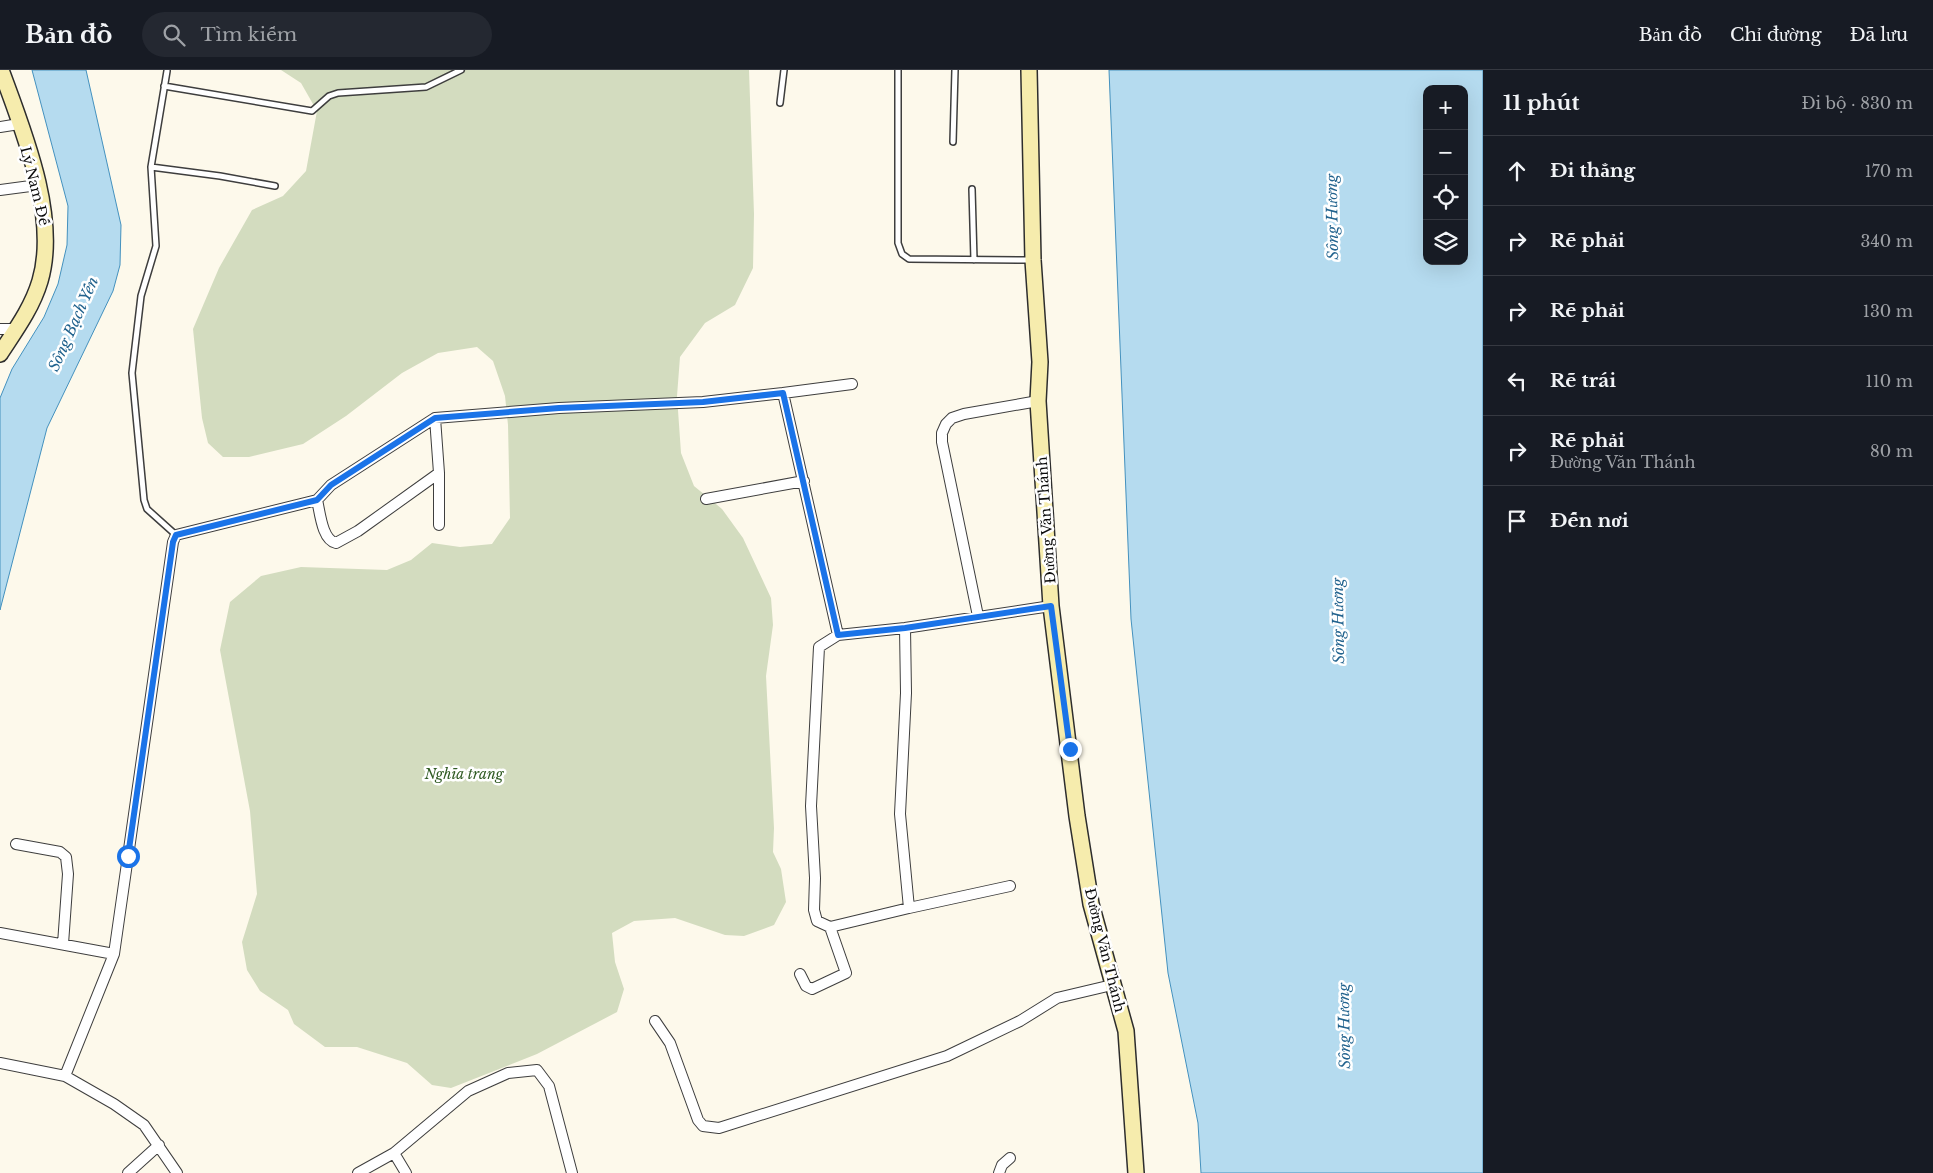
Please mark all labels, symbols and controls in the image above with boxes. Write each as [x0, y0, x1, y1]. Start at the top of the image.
search box [142, 12, 492, 57]
text: Bản đồ [25, 20, 112, 49]
icon: search [160, 21, 188, 49]
text: Tìm kiếm [200, 23, 297, 46]
text: Bản đồ [1639, 24, 1702, 46]
text: Chỉ đường [1730, 24, 1822, 46]
text: Đã lưu [1850, 24, 1908, 46]
map controls [1423, 85, 1468, 265]
button: + [1423, 85, 1468, 130]
text: 11 phút [1503, 90, 1579, 116]
text: Đi bộ · 830 m [1801, 93, 1913, 113]
button: − [1423, 130, 1468, 175]
street label: Lý Nam Đế [16, 145, 54, 227]
icon: ahead [1503, 157, 1531, 185]
text: Đi thẳng [1550, 159, 1635, 182]
text: 170 m [1865, 161, 1913, 181]
water label: Sông Hương [1322, 173, 1342, 260]
button: locate [1423, 175, 1468, 220]
button: layers [1423, 220, 1468, 265]
icon: right [1503, 227, 1531, 255]
text: Rẽ phải [1550, 229, 1625, 252]
text: 340 m [1861, 231, 1913, 251]
water label: Sông Bạch Yến [44, 274, 102, 374]
icon: right [1503, 297, 1531, 325]
text: Rẽ phải [1550, 299, 1625, 322]
text: 130 m [1863, 301, 1913, 321]
icon: left [1503, 367, 1531, 395]
text: Rẽ trái [1550, 369, 1616, 392]
text: 110 m [1866, 371, 1913, 391]
text: Rẽ phải [1550, 429, 1625, 452]
icon: right [1503, 437, 1531, 465]
text: 80 m [1870, 441, 1913, 461]
text: Đường Văn Thánh [1550, 452, 1696, 472]
street label: Đường Văn Thánh [1033, 456, 1059, 584]
icon: arrive [1503, 507, 1531, 535]
text: Đến nơi [1550, 509, 1629, 532]
water label: Sông Hương [1328, 577, 1348, 664]
route end [1059, 738, 1082, 761]
park label: Nghĩa trang [424, 765, 505, 783]
route start [117, 845, 140, 868]
street label: Đường Văn Thánh [1081, 886, 1129, 1014]
water label: Sông Hương [1334, 982, 1354, 1069]

